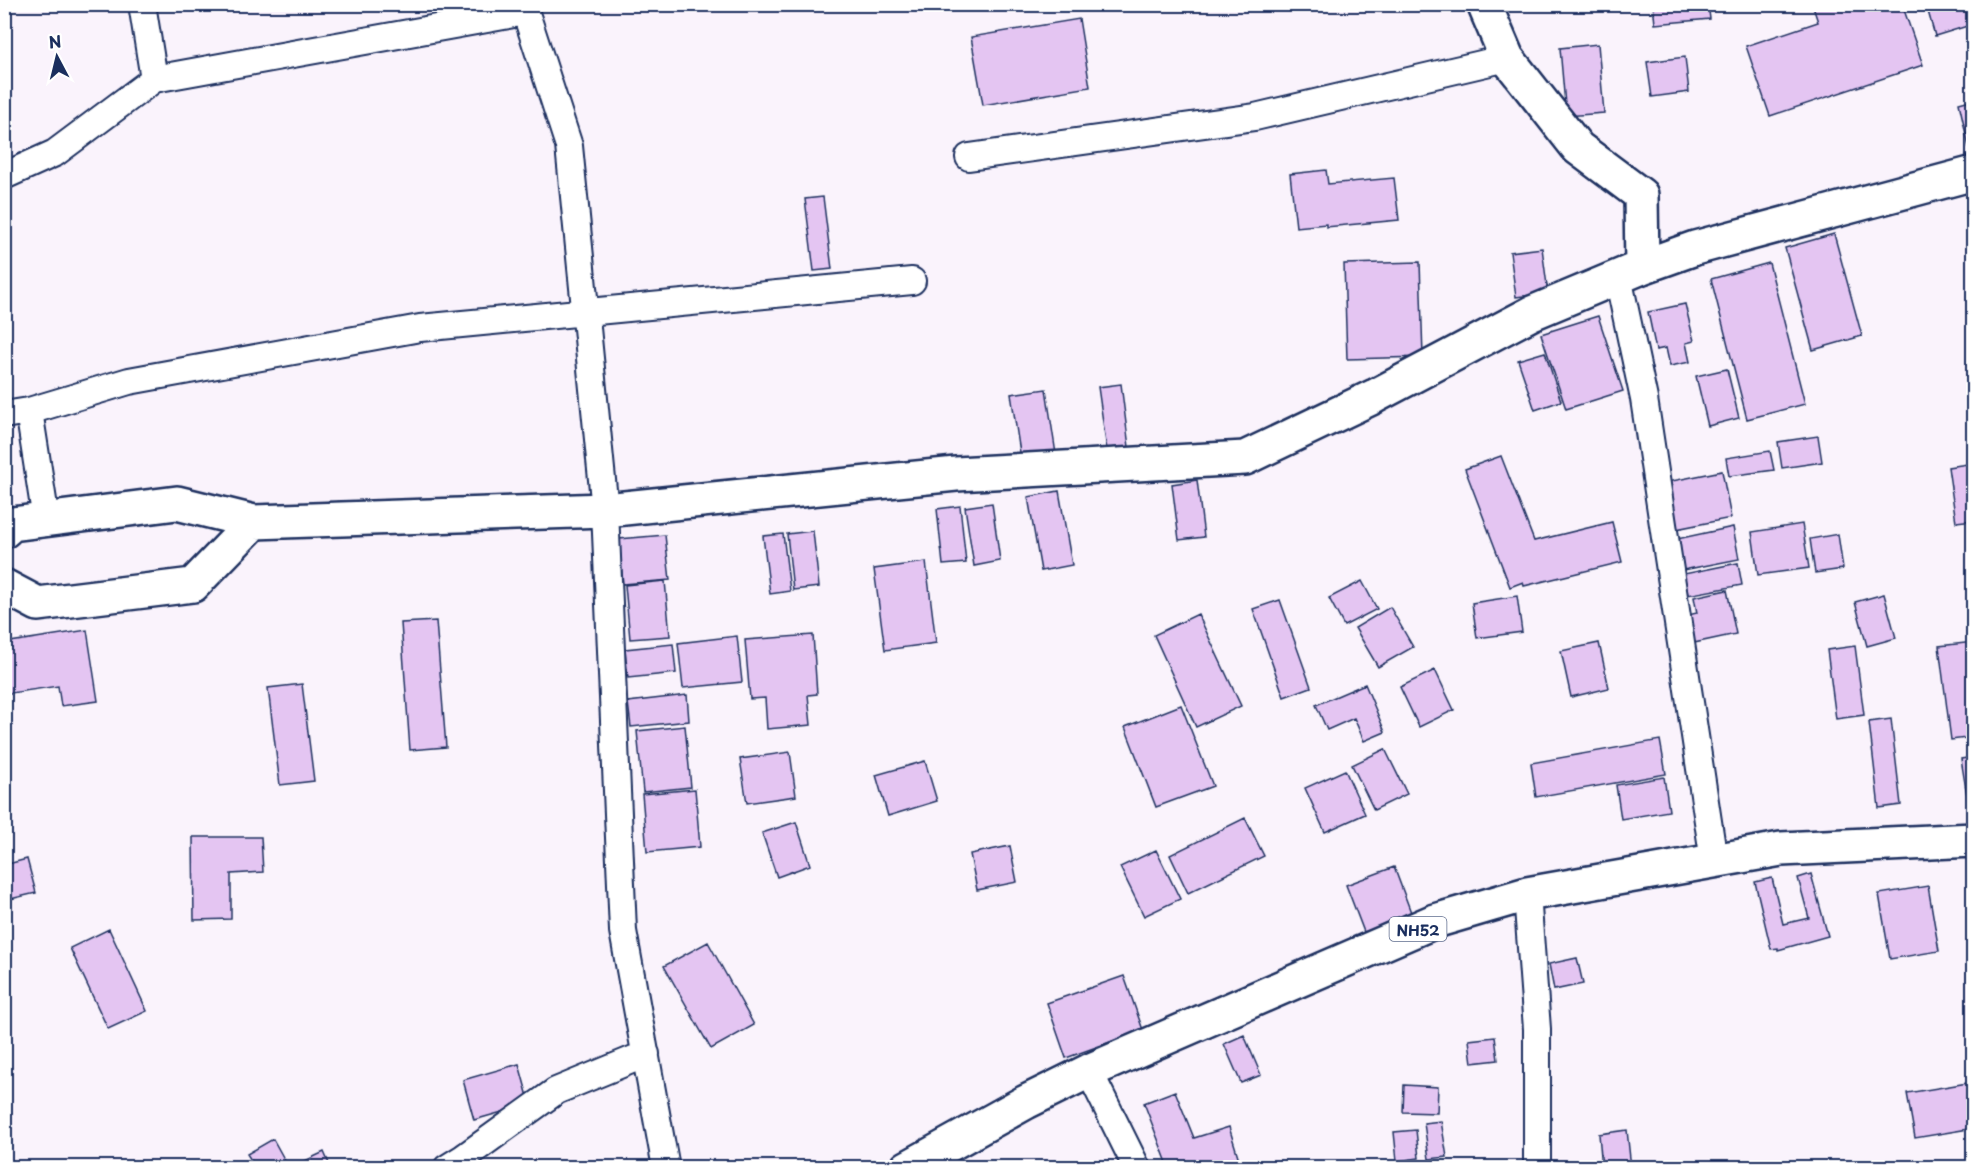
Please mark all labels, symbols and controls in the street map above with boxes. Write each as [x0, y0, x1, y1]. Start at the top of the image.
north arrow [27, 27, 87, 87]
text: N [47, 28, 63, 54]
road number: NH52 [1390, 917, 1446, 941]

